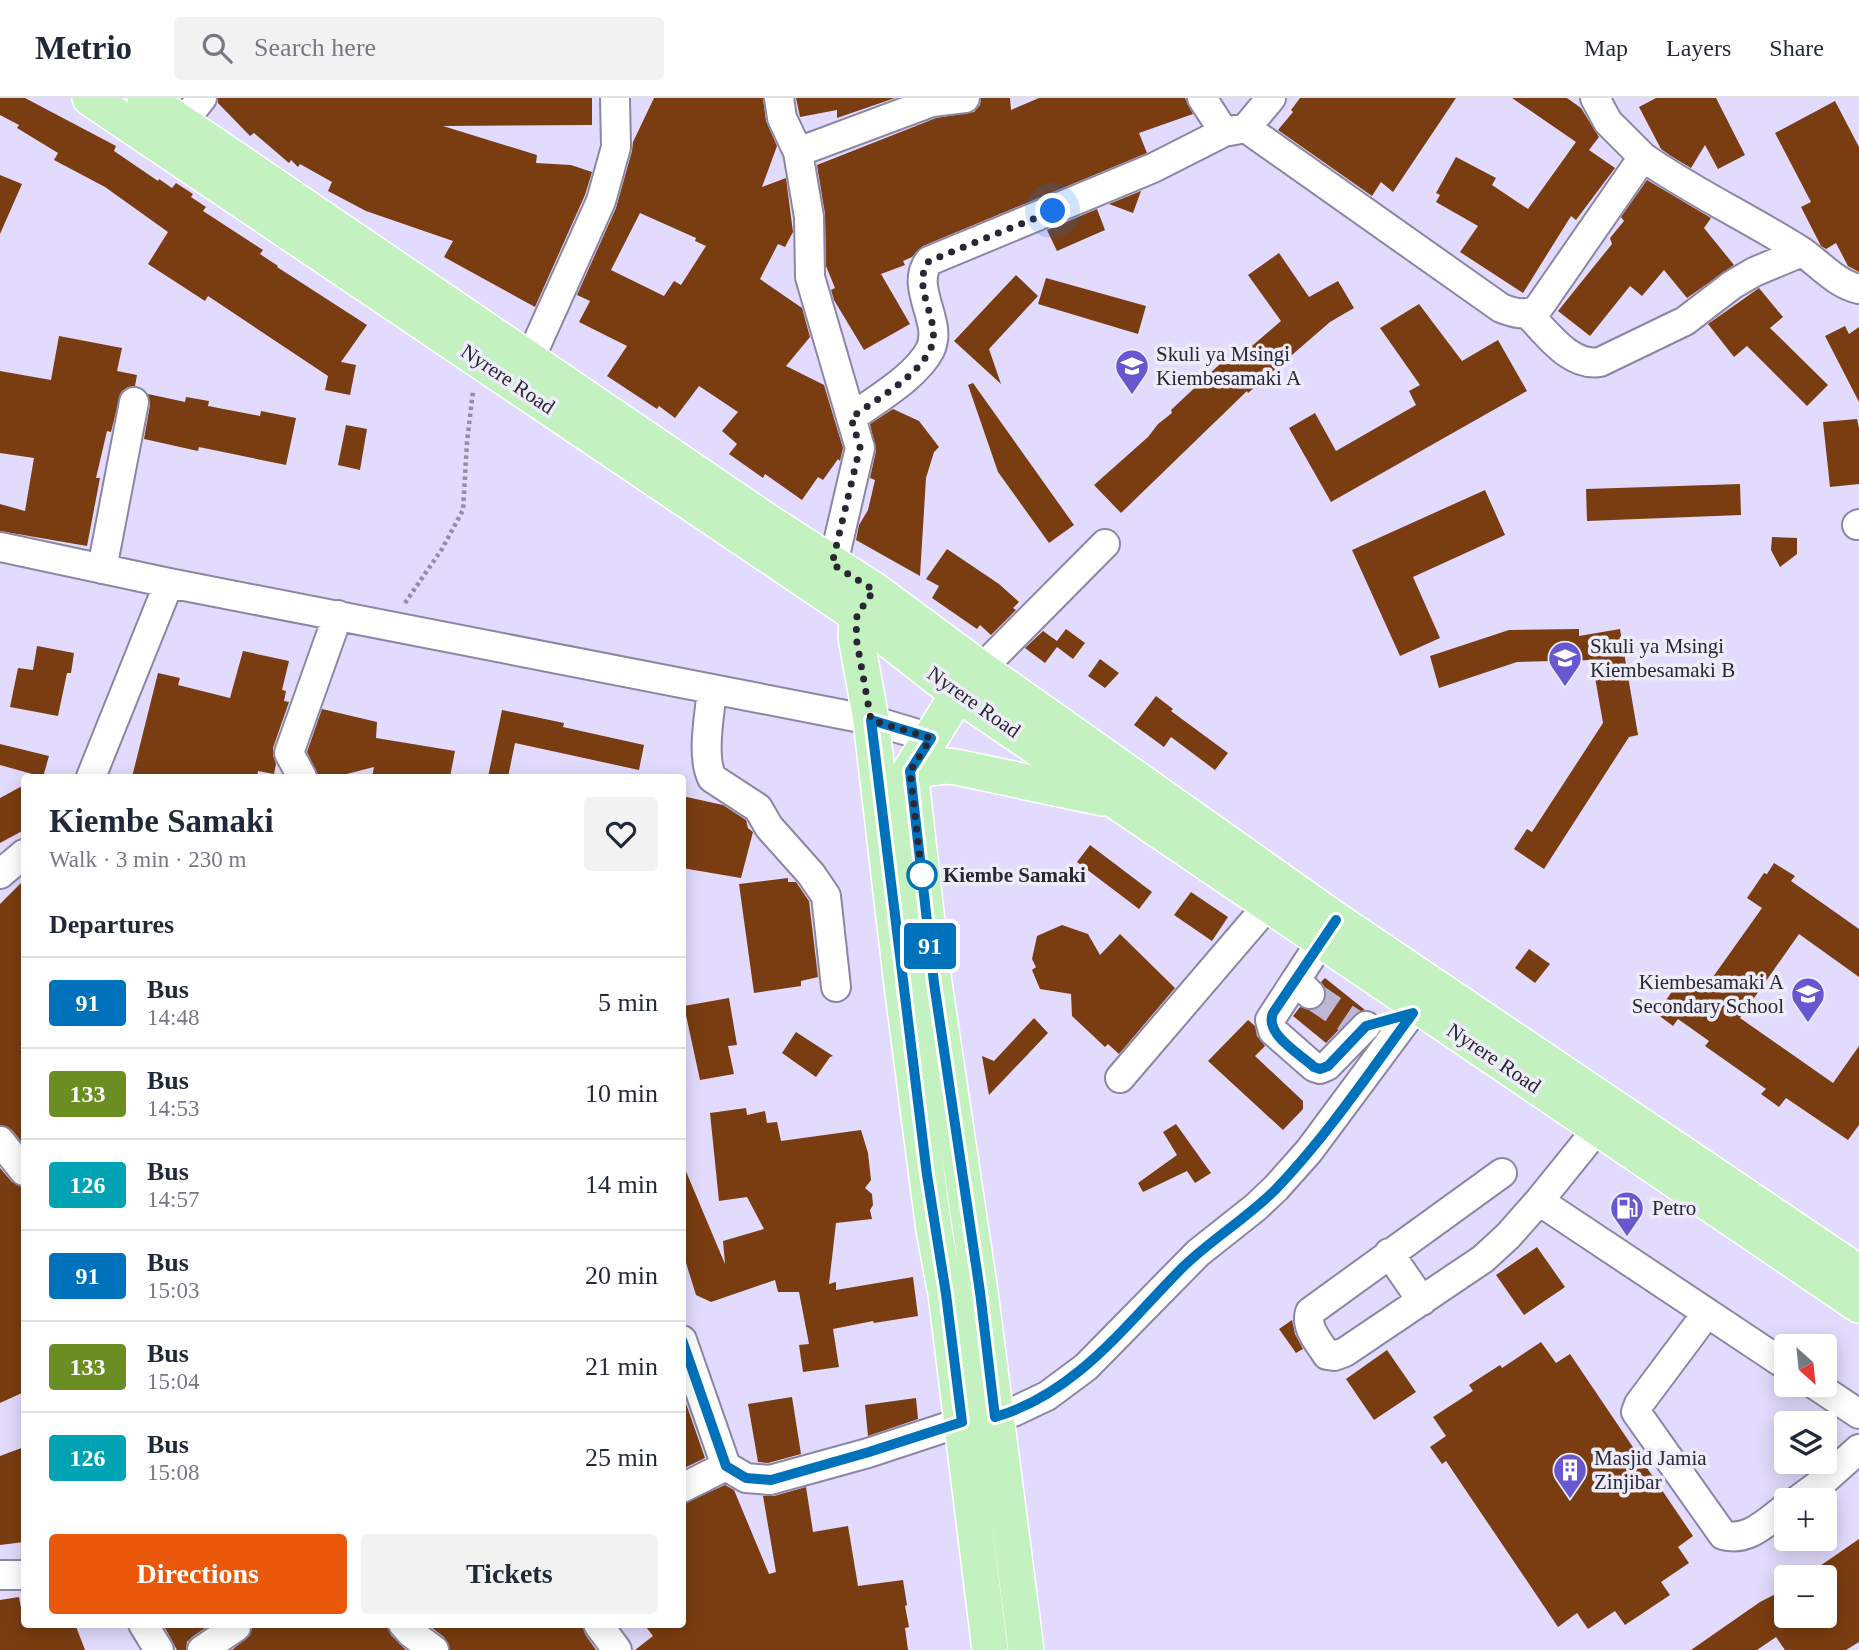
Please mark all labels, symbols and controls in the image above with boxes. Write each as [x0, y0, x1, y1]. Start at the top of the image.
search box [174, 17, 664, 80]
icon: search [198, 29, 236, 67]
text: Metrio [35, 30, 132, 66]
text: Search here [254, 33, 376, 62]
text: Map [1584, 35, 1628, 61]
text: Layers [1666, 35, 1731, 61]
text: Share [1769, 35, 1824, 61]
your location [1035, 193, 1070, 228]
street label: Nyrere Road [457, 339, 560, 419]
place label: Skuli ya Msingi Kiembesamaki A [1156, 342, 1302, 390]
school or university icon: Skuli ya Msingi Kiembesamaki A [1113, 347, 1151, 396]
place label: Skuli ya Msingi Kiembesamaki B [1590, 634, 1735, 682]
school or university icon: Skuli ya Msingi Kiembesamaki B [1546, 639, 1584, 688]
street label: Nyrere Road [923, 661, 1025, 743]
button: heart [584, 797, 658, 871]
text: Kiembe Samaki [49, 803, 274, 839]
text: Walk · 3 min · 230 m [49, 847, 246, 872]
marker: Kiembe Samaki [907, 860, 937, 890]
place label: Kiembe Samaki [943, 863, 1086, 887]
text: Departures [49, 910, 174, 939]
line badge: 91 [898, 923, 962, 969]
text: 91 [918, 933, 942, 959]
place label: Kiembesamaki A Secondary School [1632, 970, 1785, 1018]
text: Bus [147, 975, 189, 1004]
school or university icon: Kiembesamaki A Secondary School [1789, 975, 1827, 1024]
text: 5 min [598, 988, 658, 1017]
text: 91 [76, 990, 100, 1016]
text: 14:48 [147, 1005, 199, 1030]
street label: Nyrere Road [1443, 1018, 1546, 1098]
text: Bus [147, 1066, 189, 1095]
text: 10 min [585, 1079, 658, 1108]
text: 133 [70, 1081, 106, 1107]
text: 14:53 [147, 1096, 199, 1121]
text: Bus [147, 1157, 189, 1186]
text: 14 min [585, 1170, 658, 1199]
text: 126 [70, 1172, 106, 1198]
text: 14:57 [147, 1187, 199, 1212]
fuel station icon: Petro [1608, 1189, 1646, 1238]
place label: Petro [1652, 1196, 1696, 1220]
text: Bus [147, 1248, 189, 1277]
text: 20 min [585, 1261, 658, 1290]
text: 91 [76, 1263, 100, 1289]
text: 15:03 [147, 1278, 199, 1303]
north arrow [1774, 1334, 1838, 1396]
map controls [1774, 1334, 1837, 1628]
text: Bus [147, 1339, 189, 1368]
text: 21 min [585, 1352, 658, 1381]
text: 133 [70, 1354, 106, 1380]
text: 15:04 [147, 1369, 199, 1394]
button: layers [1774, 1411, 1837, 1474]
text: Bus [147, 1430, 189, 1459]
text: 25 min [585, 1443, 658, 1472]
text: 126 [70, 1445, 106, 1471]
place label: Masjid Jamia Zinjibar [1594, 1446, 1707, 1494]
building icon: Masjid Jamia Zinjibar [1551, 1451, 1589, 1500]
text: 15:08 [147, 1460, 199, 1485]
button: + [1774, 1488, 1837, 1551]
button: Directions [49, 1534, 347, 1614]
button: Tickets [361, 1534, 658, 1614]
button: − [1774, 1565, 1837, 1628]

